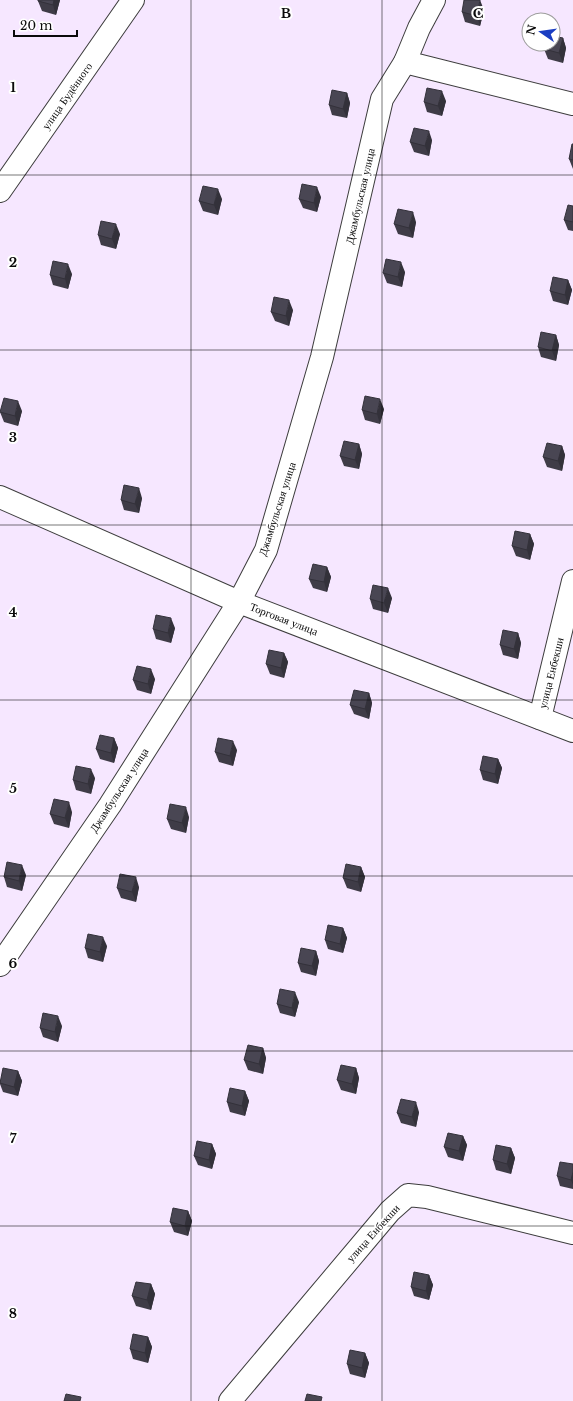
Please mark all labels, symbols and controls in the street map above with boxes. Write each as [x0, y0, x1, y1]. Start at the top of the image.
text: B [281, 5, 291, 22]
text: C [473, 5, 484, 22]
scale bar [14, 12, 77, 38]
north arrow [521, 12, 561, 52]
text: 20 m [20, 18, 52, 33]
text: N [523, 22, 539, 36]
street label: улица Будённого [39, 59, 96, 132]
text: 1 [10, 79, 16, 96]
street label: Джамбульская улица [342, 147, 378, 245]
text: 2 [9, 254, 17, 271]
text: 3 [9, 429, 17, 446]
street label: Джамбульская улица [255, 460, 299, 558]
street label: Торговая улица [248, 600, 320, 638]
text: 4 [9, 604, 18, 621]
street label: улица Енбекши [535, 636, 567, 710]
street label: Джамбульская улица [86, 745, 152, 835]
text: 5 [9, 780, 17, 797]
text: 6 [9, 955, 18, 972]
text: 7 [10, 1130, 17, 1147]
street label: улица Енбекши [343, 1201, 403, 1265]
text: 8 [9, 1305, 17, 1322]

